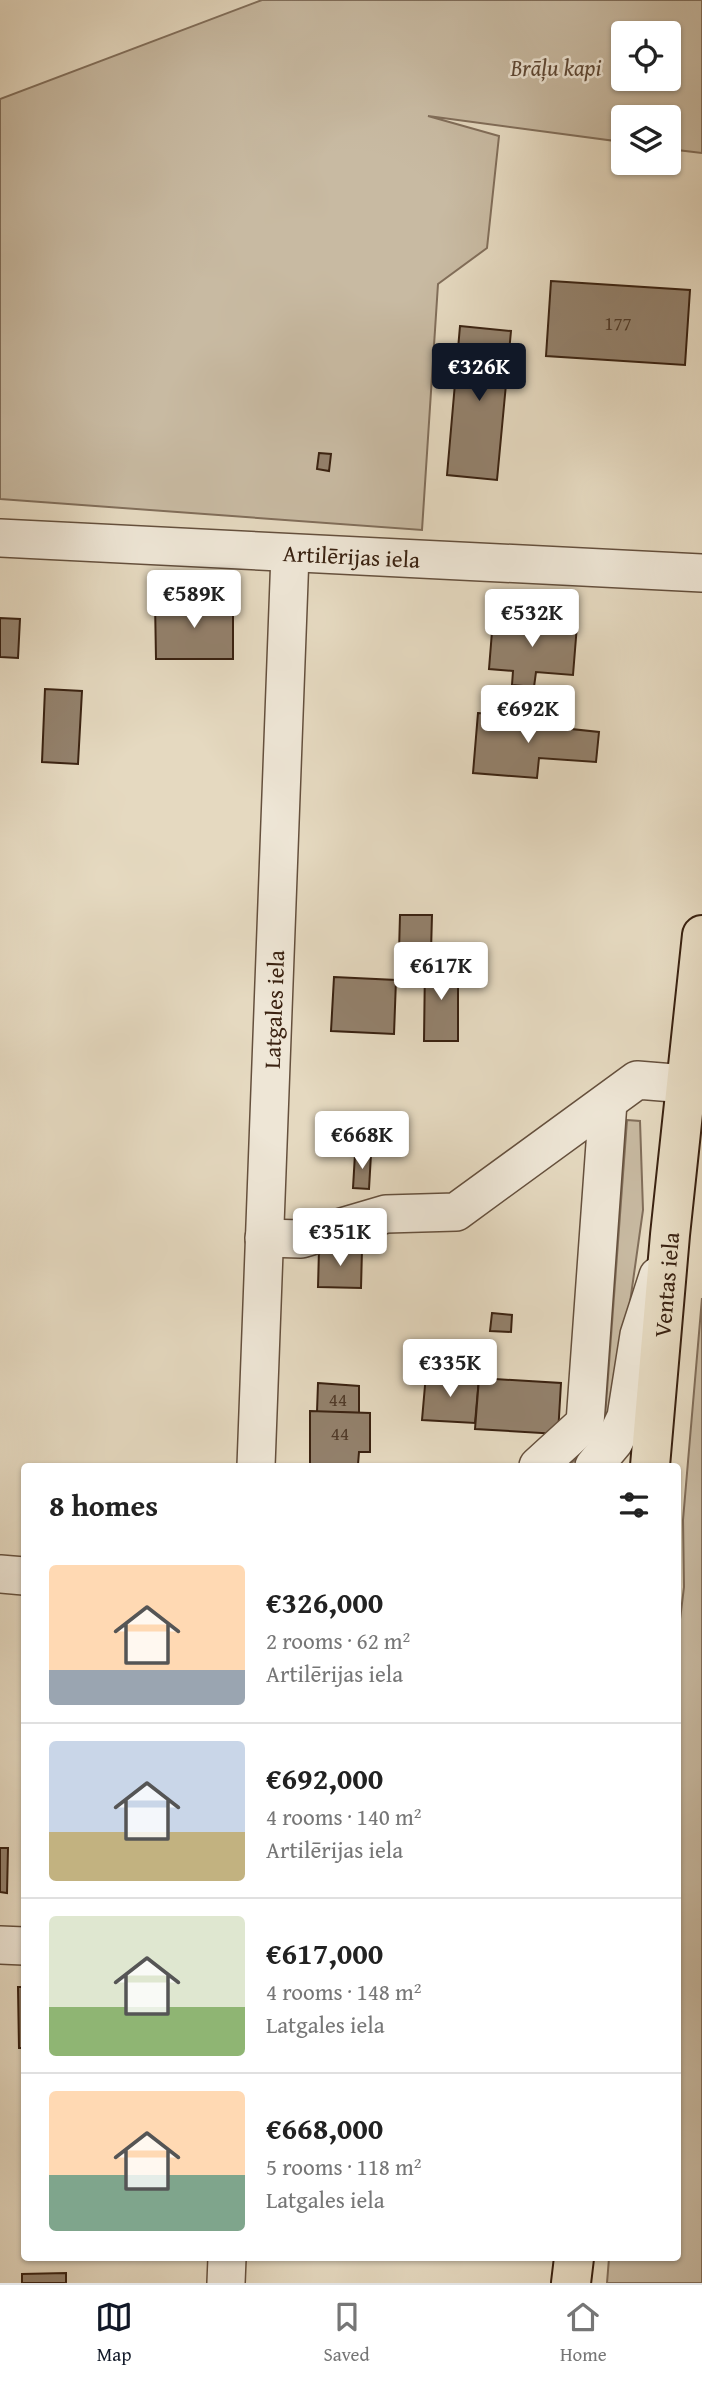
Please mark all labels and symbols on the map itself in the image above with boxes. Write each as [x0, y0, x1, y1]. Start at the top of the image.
park label: Brāļu kapi [510, 51, 602, 84]
house number: 177 [604, 309, 632, 337]
pin: €326K [430, 344, 528, 403]
street label: Artilērijas iela [282, 536, 421, 575]
pin: €589K [145, 570, 243, 630]
pin: €532K [483, 590, 581, 649]
pin: €692K [479, 686, 577, 745]
pin: €617K [392, 942, 490, 1002]
street label: Latgales iela [254, 949, 292, 1069]
pin: €668K [313, 1112, 411, 1171]
pin: €351K [291, 1208, 389, 1268]
street label: Ventas iela [645, 1231, 687, 1339]
pin: €335K [401, 1340, 499, 1399]
house number: 44 [329, 1385, 347, 1413]
house number: 44 [331, 1419, 349, 1447]

